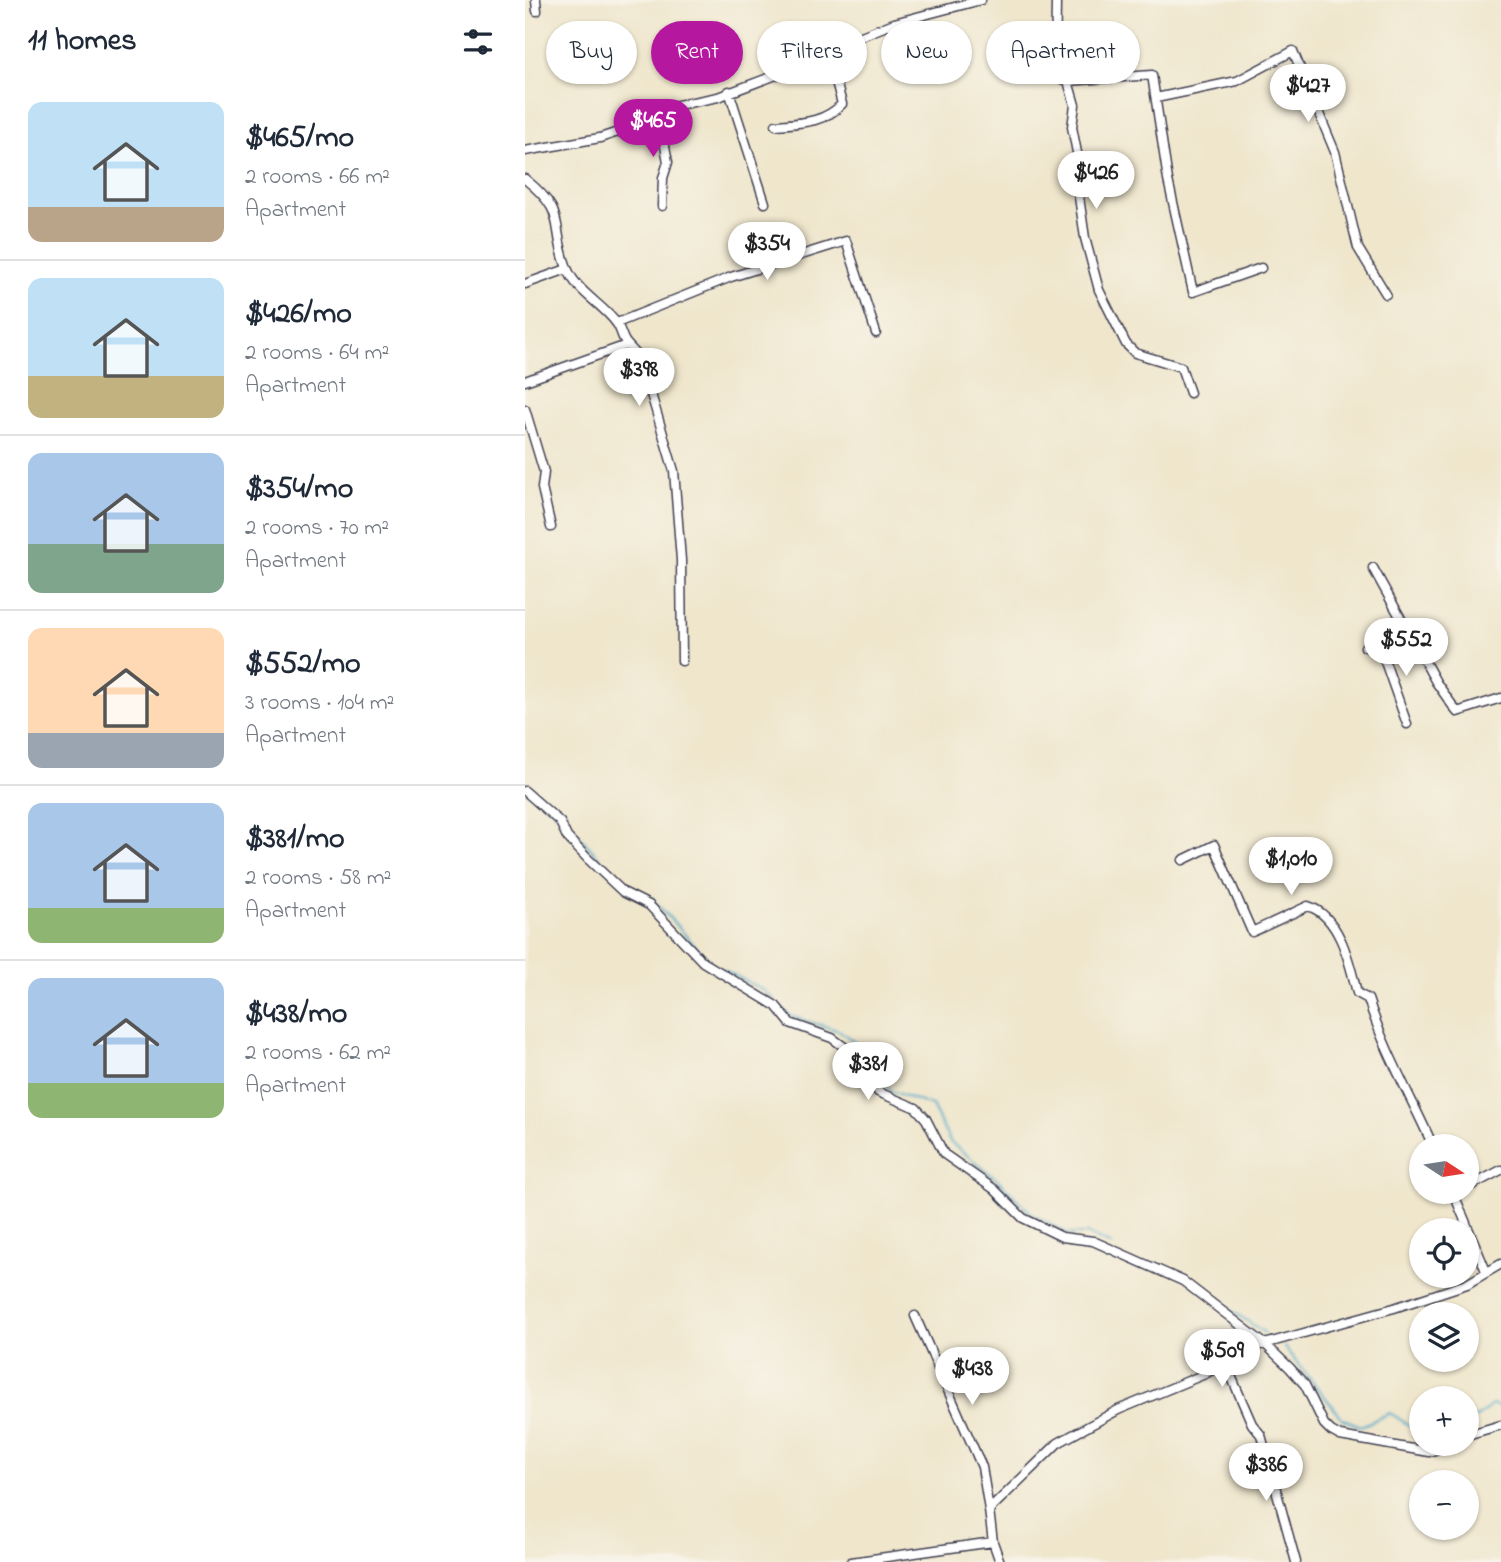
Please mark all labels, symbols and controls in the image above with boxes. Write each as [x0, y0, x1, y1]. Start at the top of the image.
text: 11 homes [28, 20, 136, 64]
chip: Buy [546, 21, 637, 84]
chip: Rent [651, 21, 743, 84]
chip: Filters [757, 21, 867, 84]
chip: New [881, 21, 972, 84]
chip: Apartment [986, 21, 1140, 84]
icon: filters [459, 23, 497, 61]
pin: $427 [1267, 64, 1349, 124]
text: $427 [1286, 70, 1330, 103]
pin: $465 [612, 100, 694, 159]
text: $465 [630, 105, 676, 138]
text: $465/mo [245, 117, 354, 161]
icon: home [84, 130, 168, 214]
pin: $426 [1055, 152, 1137, 211]
text: $426 [1074, 157, 1118, 190]
text: 2 rooms · 66 m² [245, 161, 390, 194]
text: Apartment [245, 194, 346, 227]
pin: $354 [726, 222, 808, 282]
text: $354 [744, 228, 790, 261]
text: $426/mo [245, 293, 352, 337]
icon: home [84, 306, 168, 390]
text: 2 rooms · 64 m² [245, 337, 389, 370]
pin: $398 [598, 348, 680, 408]
text: $398 [620, 354, 658, 387]
text: Apartment [245, 370, 346, 403]
text: $354/mo [245, 468, 353, 512]
icon: home [84, 481, 168, 565]
text: 2 rooms · 70 m² [245, 512, 389, 545]
text: Apartment [245, 545, 346, 578]
pin: $552 [1365, 618, 1447, 678]
text: $552 [1380, 624, 1432, 657]
text: $552/mo [245, 643, 361, 687]
icon: home [84, 656, 168, 740]
text: 3 rooms · 104 m² [245, 687, 394, 720]
text: Apartment [245, 720, 346, 753]
text: $381/mo [245, 818, 345, 862]
icon: home [84, 831, 168, 915]
pin: $1,010 [1234, 838, 1348, 897]
text: $1,010 [1265, 843, 1317, 876]
text: 2 rooms · 58 m² [245, 862, 391, 895]
text: Apartment [245, 895, 346, 928]
text: $438/mo [245, 993, 347, 1037]
icon: home [84, 1006, 168, 1090]
text: 2 rooms · 62 m² [245, 1037, 391, 1070]
pin: $381 [827, 1042, 909, 1102]
text: $381 [848, 1048, 888, 1081]
text: Apartment [245, 1070, 346, 1103]
north arrow [1409, 1134, 1479, 1204]
map controls [1409, 1134, 1479, 1540]
button: locate [1409, 1218, 1479, 1288]
button: layers [1409, 1302, 1479, 1372]
pin: $509 [1181, 1330, 1263, 1389]
text: $509 [1200, 1335, 1244, 1368]
pin: $438 [931, 1348, 1013, 1407]
text: $438 [951, 1353, 993, 1386]
button: + [1409, 1386, 1479, 1456]
pin: $386 [1225, 1444, 1307, 1503]
text: $386 [1245, 1449, 1287, 1482]
button: − [1409, 1470, 1479, 1540]

